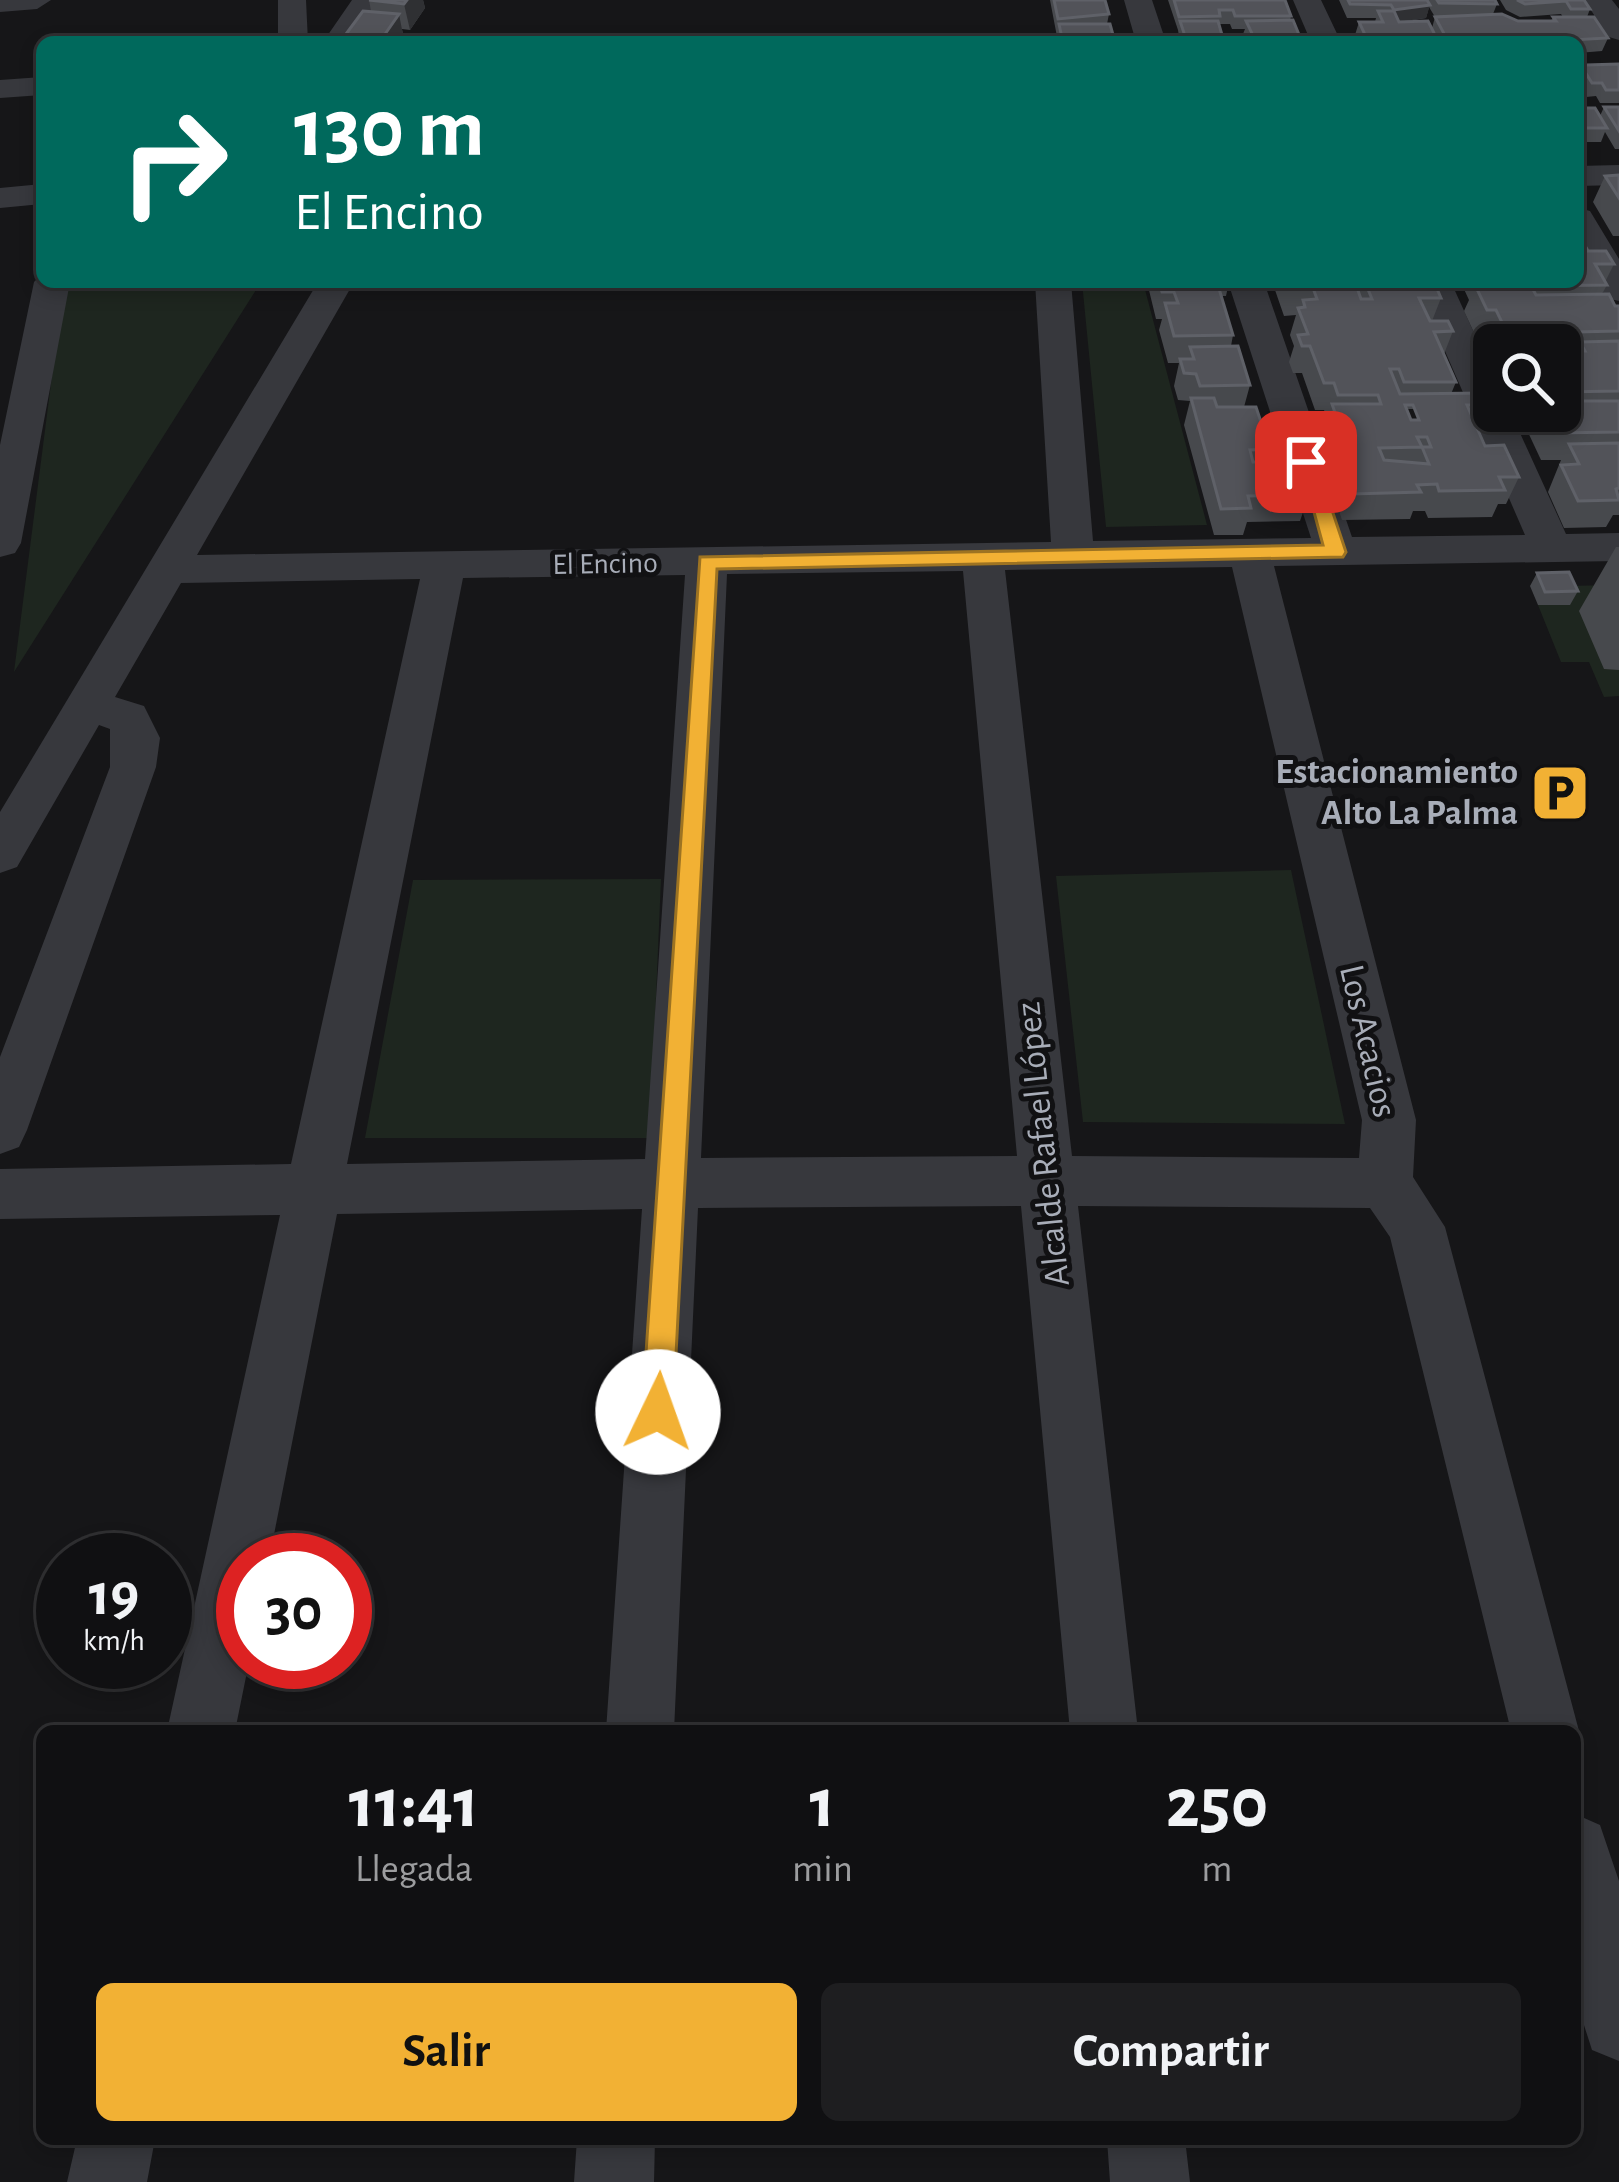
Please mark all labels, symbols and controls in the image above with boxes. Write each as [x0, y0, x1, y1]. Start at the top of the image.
icon: right [96, 84, 252, 240]
text: 130 m [294, 88, 485, 172]
text: El Encino [294, 186, 484, 240]
map controls [1473, 324, 1581, 432]
button: search [1473, 324, 1581, 432]
pin [1255, 411, 1357, 513]
icon: arrive [1273, 429, 1339, 495]
street label: El Encino [552, 548, 658, 580]
place label: Estacionamiento Alto La Palma [1275, 754, 1518, 831]
parking icon: Estacionamiento Alto La Palma [1529, 762, 1591, 824]
street label: Los Acacios [1333, 961, 1403, 1121]
street label: Alcalde Rafael López [1010, 1000, 1076, 1288]
position arrow [595, 1349, 721, 1475]
speed limit sign: 30 [216, 1533, 372, 1689]
text: 19 [89, 1566, 139, 1626]
text: km/h [83, 1626, 145, 1656]
text: 11:41 [349, 1768, 479, 1840]
text: 1 [809, 1768, 835, 1840]
text: 250 [1166, 1768, 1268, 1840]
text: Llegada [355, 1850, 473, 1889]
text: min [792, 1850, 853, 1889]
text: m [1201, 1850, 1232, 1889]
button: Salir [96, 1983, 797, 2121]
button: Compartir [821, 1983, 1521, 2121]

